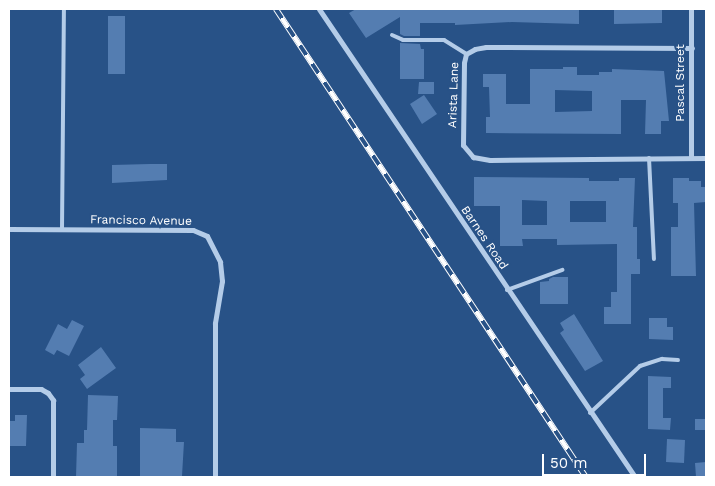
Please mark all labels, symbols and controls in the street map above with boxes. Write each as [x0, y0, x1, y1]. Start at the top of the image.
street label: Pascal Street [674, 44, 688, 122]
street label: Arista Lane [446, 61, 462, 129]
street label: Barnes Road [457, 203, 511, 273]
street label: Francisco Avenue [90, 213, 192, 229]
scale bar [545, 444, 649, 476]
text: 50 m [550, 454, 587, 472]

